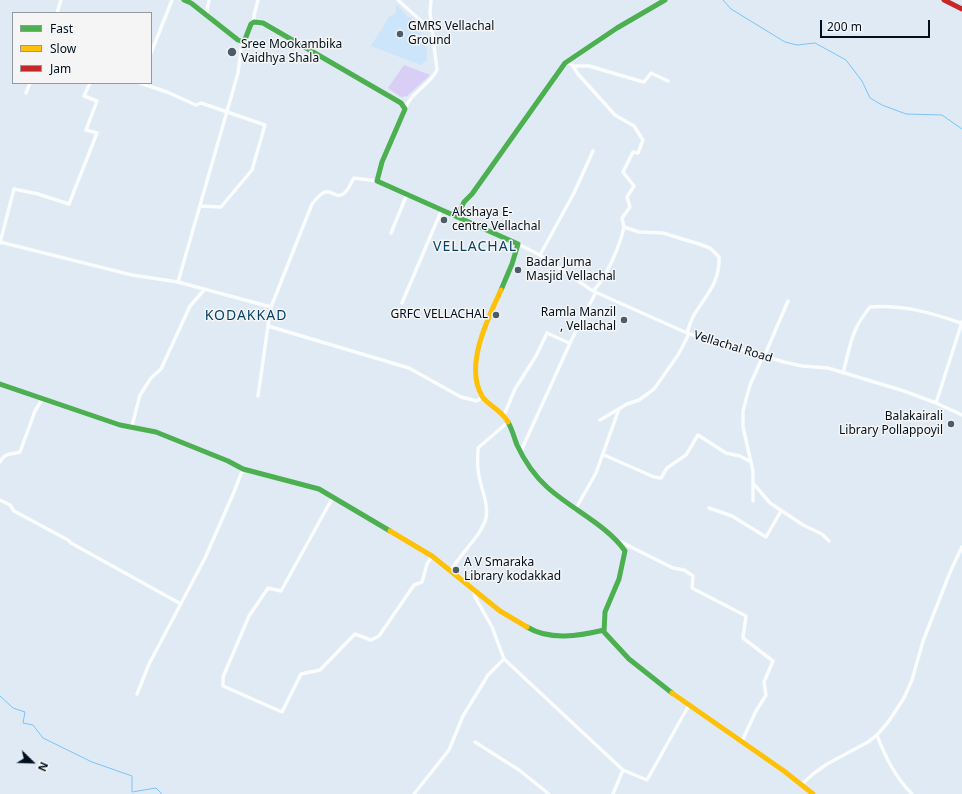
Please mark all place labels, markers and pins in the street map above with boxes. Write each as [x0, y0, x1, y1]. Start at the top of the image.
place label: GMRS Vellachal Ground [408, 20, 494, 48]
marker: GMRS Vellachal Ground [395, 29, 405, 39]
place label: Sree Mookambika Vaidhya Shala [241, 38, 342, 66]
marker: Sree Mookambika Vaidhya Shala [226, 46, 238, 58]
place label: Akshaya E- centre Vellachal [452, 206, 541, 234]
marker: Akshaya E- centre Vellachal [439, 215, 449, 225]
place label: Badar Juma Masjid Vellachal [526, 256, 616, 284]
marker: Badar Juma Masjid Vellachal [513, 265, 523, 275]
place label: Ramla Manzil , Vellachal [541, 306, 616, 334]
place label: GRFC VELLACHAL [391, 308, 488, 322]
marker: GRFC VELLACHAL [491, 310, 501, 320]
marker: Ramla Manzil , Vellachal [619, 315, 629, 325]
place label: Balakairali Library Pollappoyil [839, 410, 943, 438]
marker: Balakairali Library Pollappoyil [946, 419, 956, 429]
place label: A V Smaraka Library kodakkad [464, 556, 561, 584]
marker: A V Smaraka Library kodakkad [451, 565, 461, 575]

